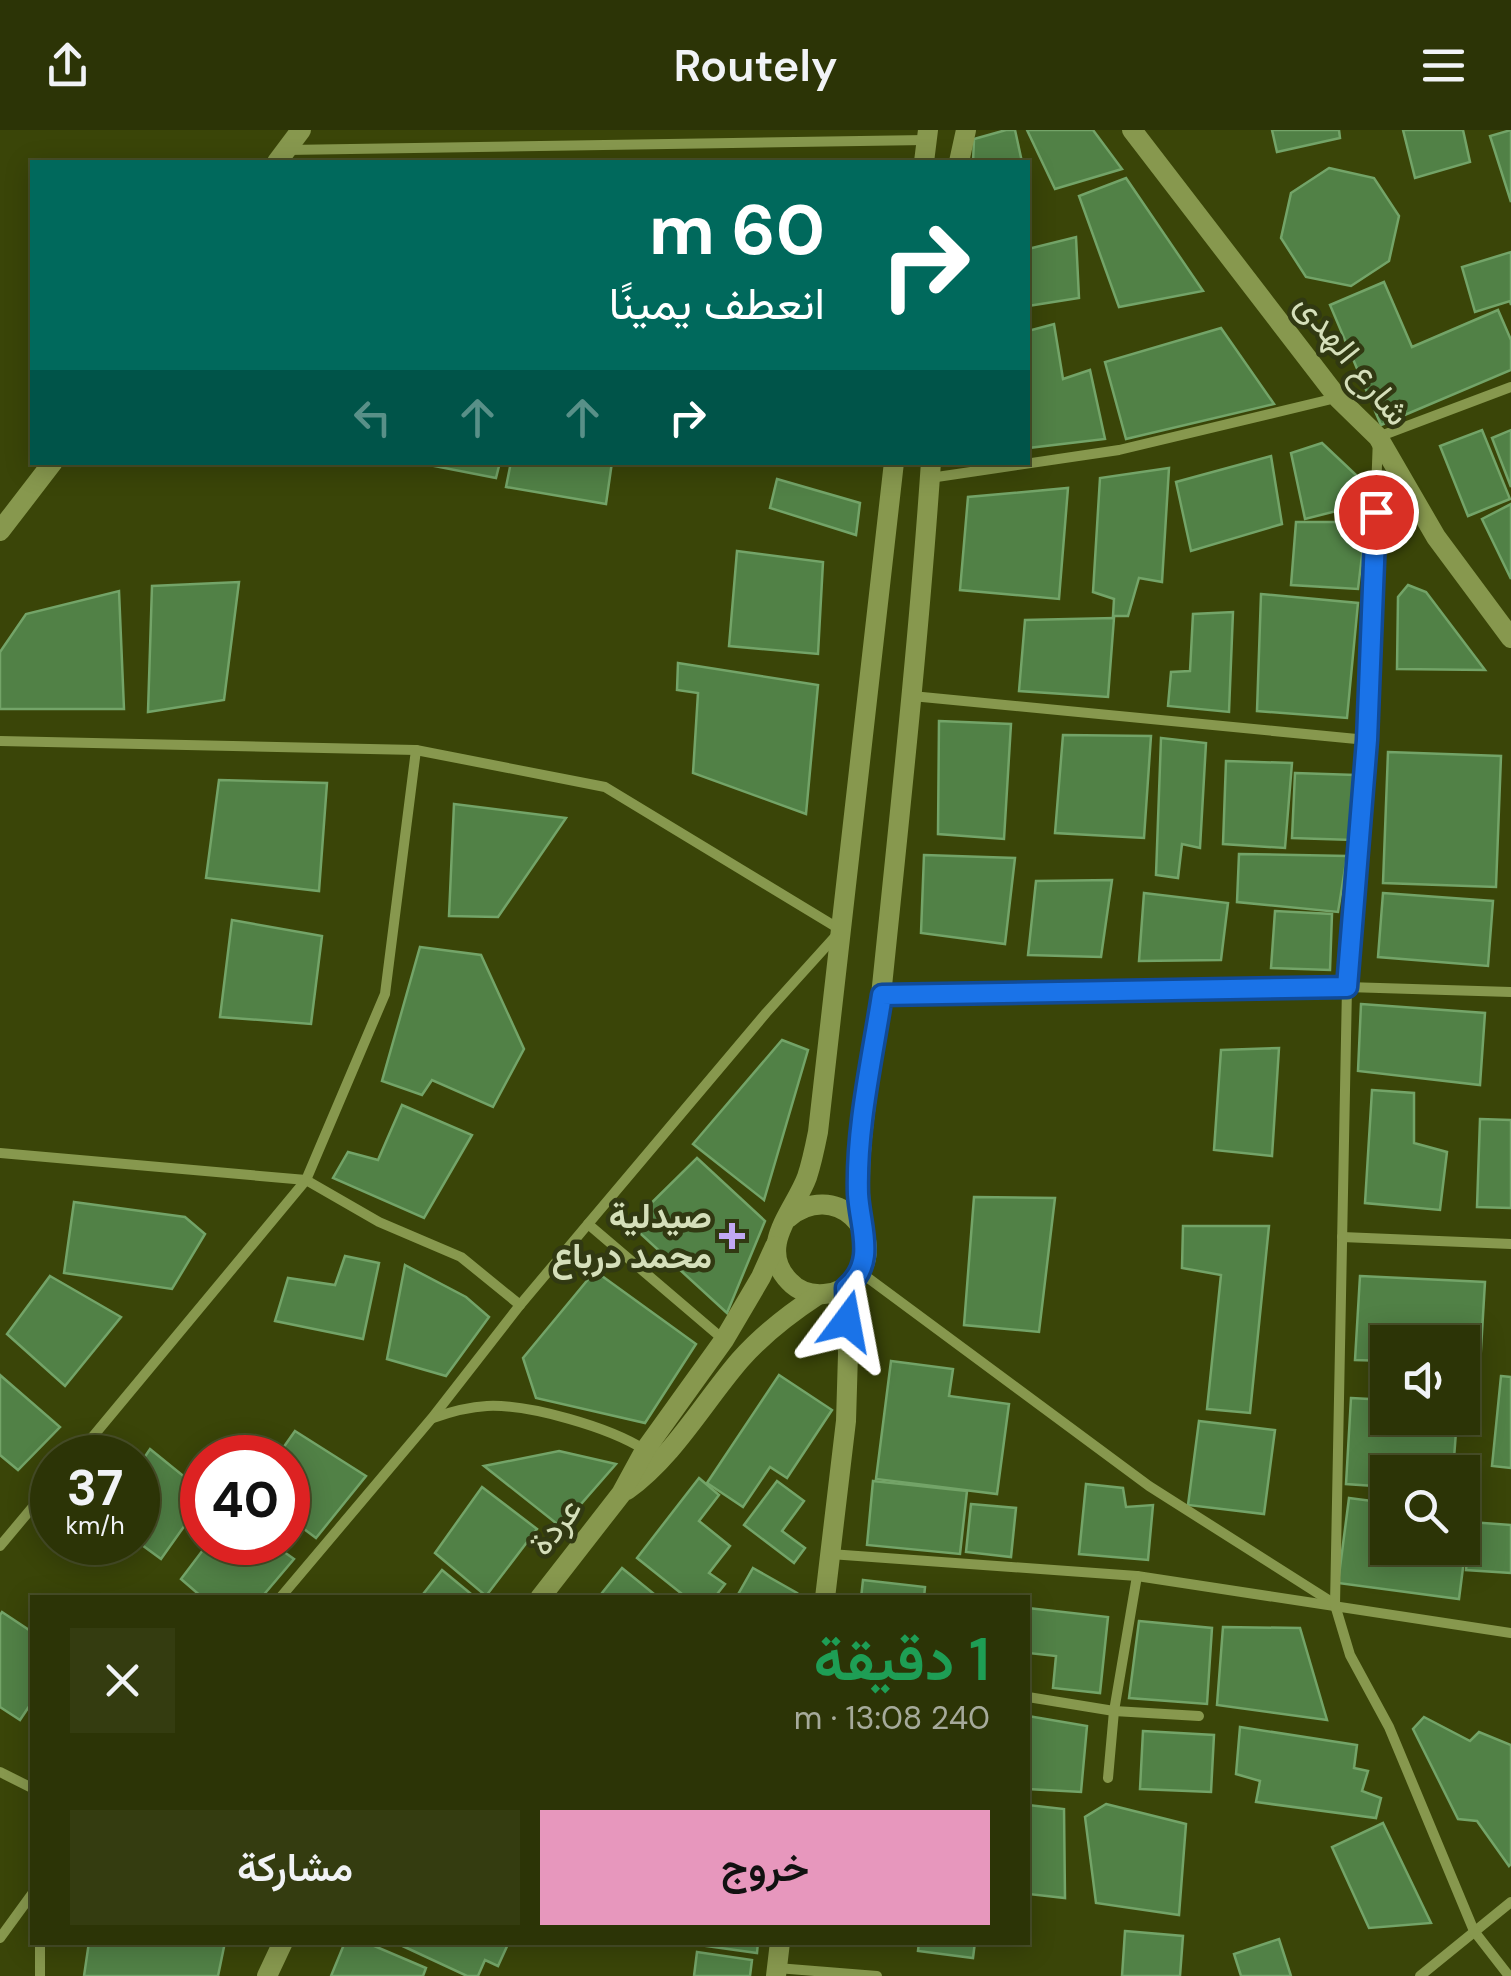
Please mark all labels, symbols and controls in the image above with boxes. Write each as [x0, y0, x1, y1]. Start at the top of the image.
text: Routely [674, 36, 837, 95]
icon: share [40, 38, 95, 93]
icon: menu [1416, 38, 1471, 93]
text: 60 m [649, 185, 825, 276]
icon: right [860, 200, 990, 330]
text: انعطف يمينًا [609, 274, 825, 333]
street label: شارع الهدى [1284, 283, 1421, 436]
icon: left [345, 390, 400, 445]
icon: ahead [450, 390, 505, 445]
icon: ahead [555, 390, 610, 445]
icon: right [660, 390, 715, 445]
pin [1334, 470, 1419, 555]
icon: arrive [1349, 485, 1404, 540]
place label: صيدلية محمد درباع [552, 1193, 712, 1280]
marker: صيدلية محمد درباع [721, 1225, 743, 1247]
position arrow [795, 1269, 899, 1373]
map controls [1370, 1325, 1480, 1565]
button: sound [1370, 1325, 1480, 1435]
speed limit sign: 40 [180, 1435, 310, 1565]
text: 37 [67, 1455, 123, 1521]
button: search [1370, 1455, 1480, 1565]
street label: عردة [518, 1487, 592, 1565]
text: km/h [65, 1509, 125, 1542]
text: 1 دقيقة [814, 1620, 990, 1699]
button: close [70, 1628, 175, 1733]
text: 240 m · 13:08 [794, 1697, 990, 1739]
button: مشاركة [70, 1810, 520, 1925]
button: خروج [540, 1810, 990, 1925]

